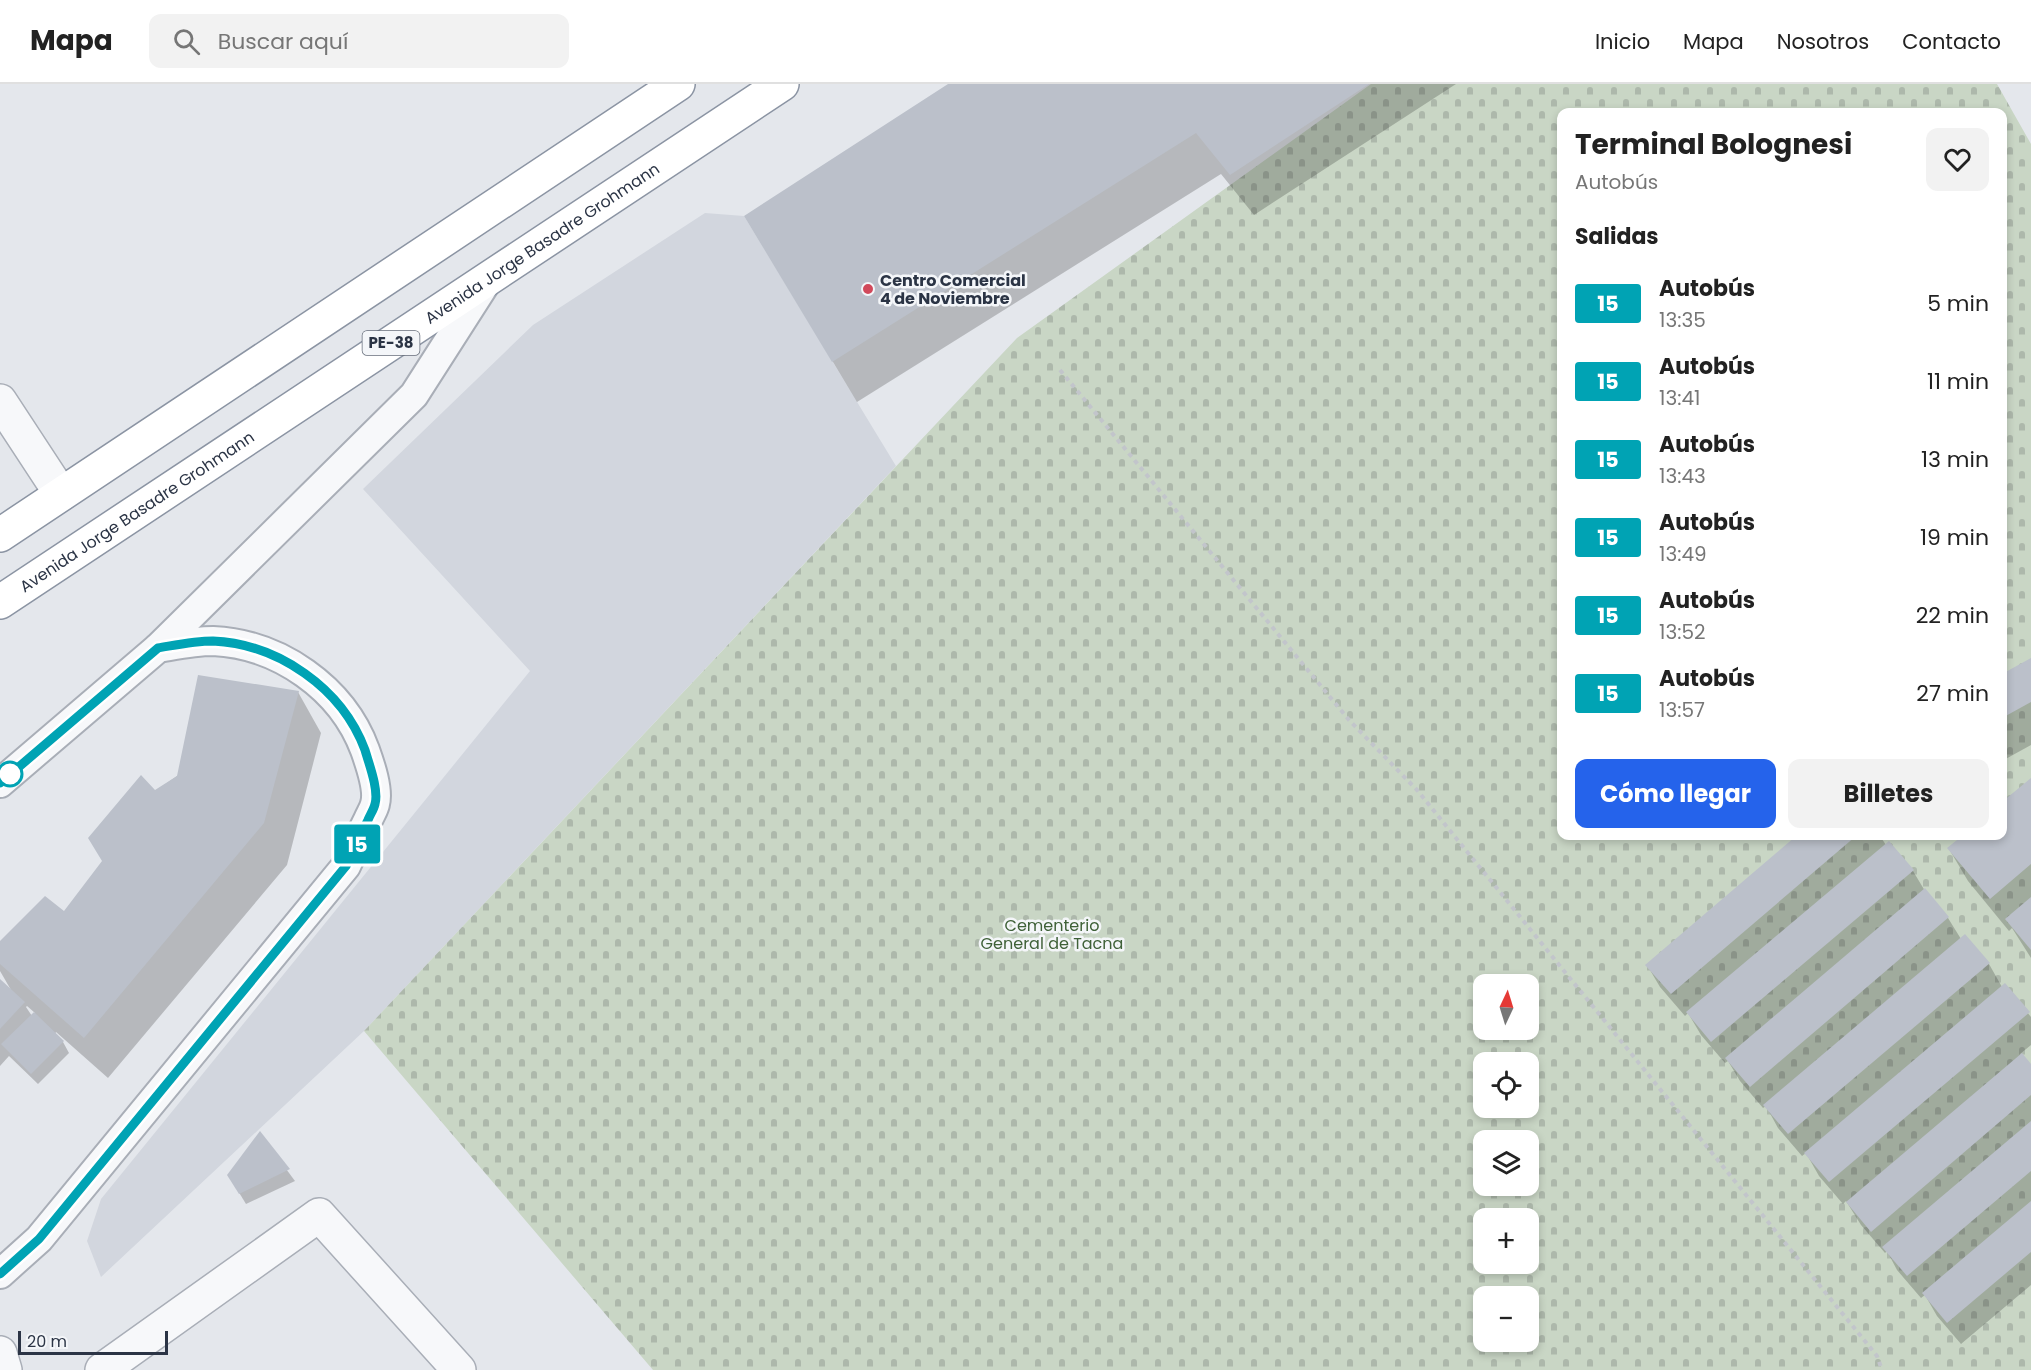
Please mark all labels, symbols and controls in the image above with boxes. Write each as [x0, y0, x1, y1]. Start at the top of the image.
search box [149, 14, 569, 68]
text: Mapa [30, 21, 113, 60]
icon: search [170, 25, 203, 58]
text: Buscar aquí [218, 26, 348, 57]
text: Inicio [1595, 27, 1650, 56]
text: Mapa [1683, 27, 1744, 56]
text: Nosotros [1777, 27, 1869, 56]
text: Contacto [1902, 27, 2001, 56]
text: Terminal Bolognesi [1575, 125, 1852, 164]
button: heart [1926, 128, 1989, 191]
street label: Avenida Jorge Basadre Grohmann [420, 157, 664, 330]
text: Autobús [1575, 168, 1658, 196]
text: Salidas [1575, 221, 1659, 252]
place label: Centro Comercial 4 de Noviembre [880, 269, 1026, 310]
text: Autobús [1659, 273, 1755, 304]
marker: Centro Comercial 4 de Noviembre [861, 282, 875, 296]
text: 5 min [1927, 288, 1989, 319]
text: 15 [1597, 289, 1619, 318]
text: 13:35 [1659, 306, 1706, 334]
road number: PE-38 [362, 331, 420, 355]
text: Autobús [1659, 351, 1755, 382]
text: 11 min [1927, 366, 1989, 397]
text: 15 [1597, 367, 1619, 396]
text: 13:41 [1659, 384, 1700, 412]
street label: Avenida Jorge Basadre Grohmann [15, 426, 259, 598]
text: Autobús [1659, 429, 1755, 460]
text: 13 min [1921, 444, 1989, 475]
text: 15 [1597, 445, 1619, 474]
text: 13:43 [1659, 462, 1706, 490]
text: Autobús [1659, 507, 1755, 538]
text: 19 min [1920, 522, 1989, 553]
text: 15 [1597, 523, 1619, 552]
text: 13:49 [1659, 540, 1707, 568]
text: Autobús [1659, 585, 1755, 616]
text: 22 min [1916, 600, 1989, 631]
text: 15 [1597, 601, 1619, 630]
text: 13:52 [1659, 618, 1706, 646]
text: Autobús [1659, 663, 1755, 694]
text: 27 min [1916, 678, 1989, 709]
text: 15 [1597, 679, 1619, 708]
text: 13:57 [1659, 696, 1705, 724]
button: Cómo llegar [1575, 759, 1776, 828]
button: Billetes [1788, 759, 1989, 828]
unlabelled marker [0, 761, 23, 787]
line badge: 15 [330, 824, 384, 864]
text: 15 [346, 830, 368, 859]
park label: Cementerio General de Tacna [981, 914, 1123, 955]
north arrow [1473, 974, 1539, 1040]
map controls [1473, 974, 1539, 1352]
button: locate [1473, 1052, 1539, 1118]
button: layers [1473, 1130, 1539, 1196]
button: + [1473, 1208, 1539, 1274]
button: − [1473, 1286, 1539, 1352]
scale bar [18, 1328, 168, 1356]
text: 20 m [27, 1330, 67, 1353]

